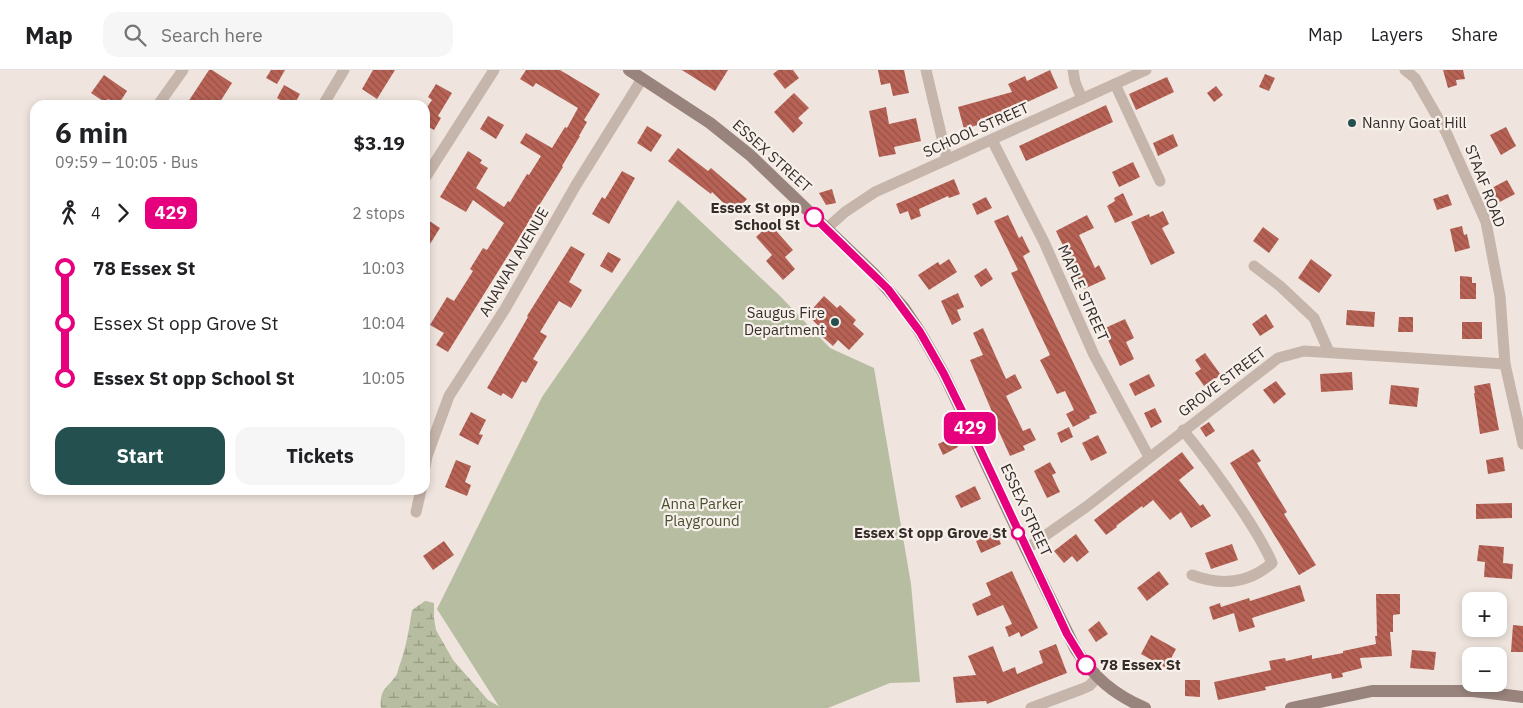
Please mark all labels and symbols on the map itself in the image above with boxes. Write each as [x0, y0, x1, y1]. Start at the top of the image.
street label: SCHOOL STREET [920, 98, 1032, 161]
place label: Nanny Goat Hill [1362, 113, 1467, 132]
street label: ESSEX STREET [729, 115, 816, 197]
marker: Nanny Goat Hill [1346, 117, 1358, 129]
street label: STAAF ROAD [1461, 142, 1510, 230]
place label: Essex St opp School St [710, 198, 800, 234]
street label: ANAWAN AVENUE [475, 204, 553, 320]
marker: Essex St opp School St [804, 207, 824, 227]
street label: MAPLE STREET [1054, 242, 1113, 344]
place label: Saugus Fire Department [744, 303, 825, 339]
marker: Saugus Fire Department [829, 316, 841, 328]
street label: GROVE STREET [1174, 342, 1269, 421]
line badge: 429 [941, 412, 999, 444]
street label: ESSEX STREET [997, 460, 1056, 560]
park label: Anna Parker Playground [661, 494, 744, 530]
place label: Essex St opp Grove St [854, 523, 1007, 542]
marker: Essex St opp Grove St [1011, 526, 1025, 540]
marker: 78 Essex St [1076, 655, 1096, 675]
place label: 78 Essex St [1100, 655, 1181, 674]

